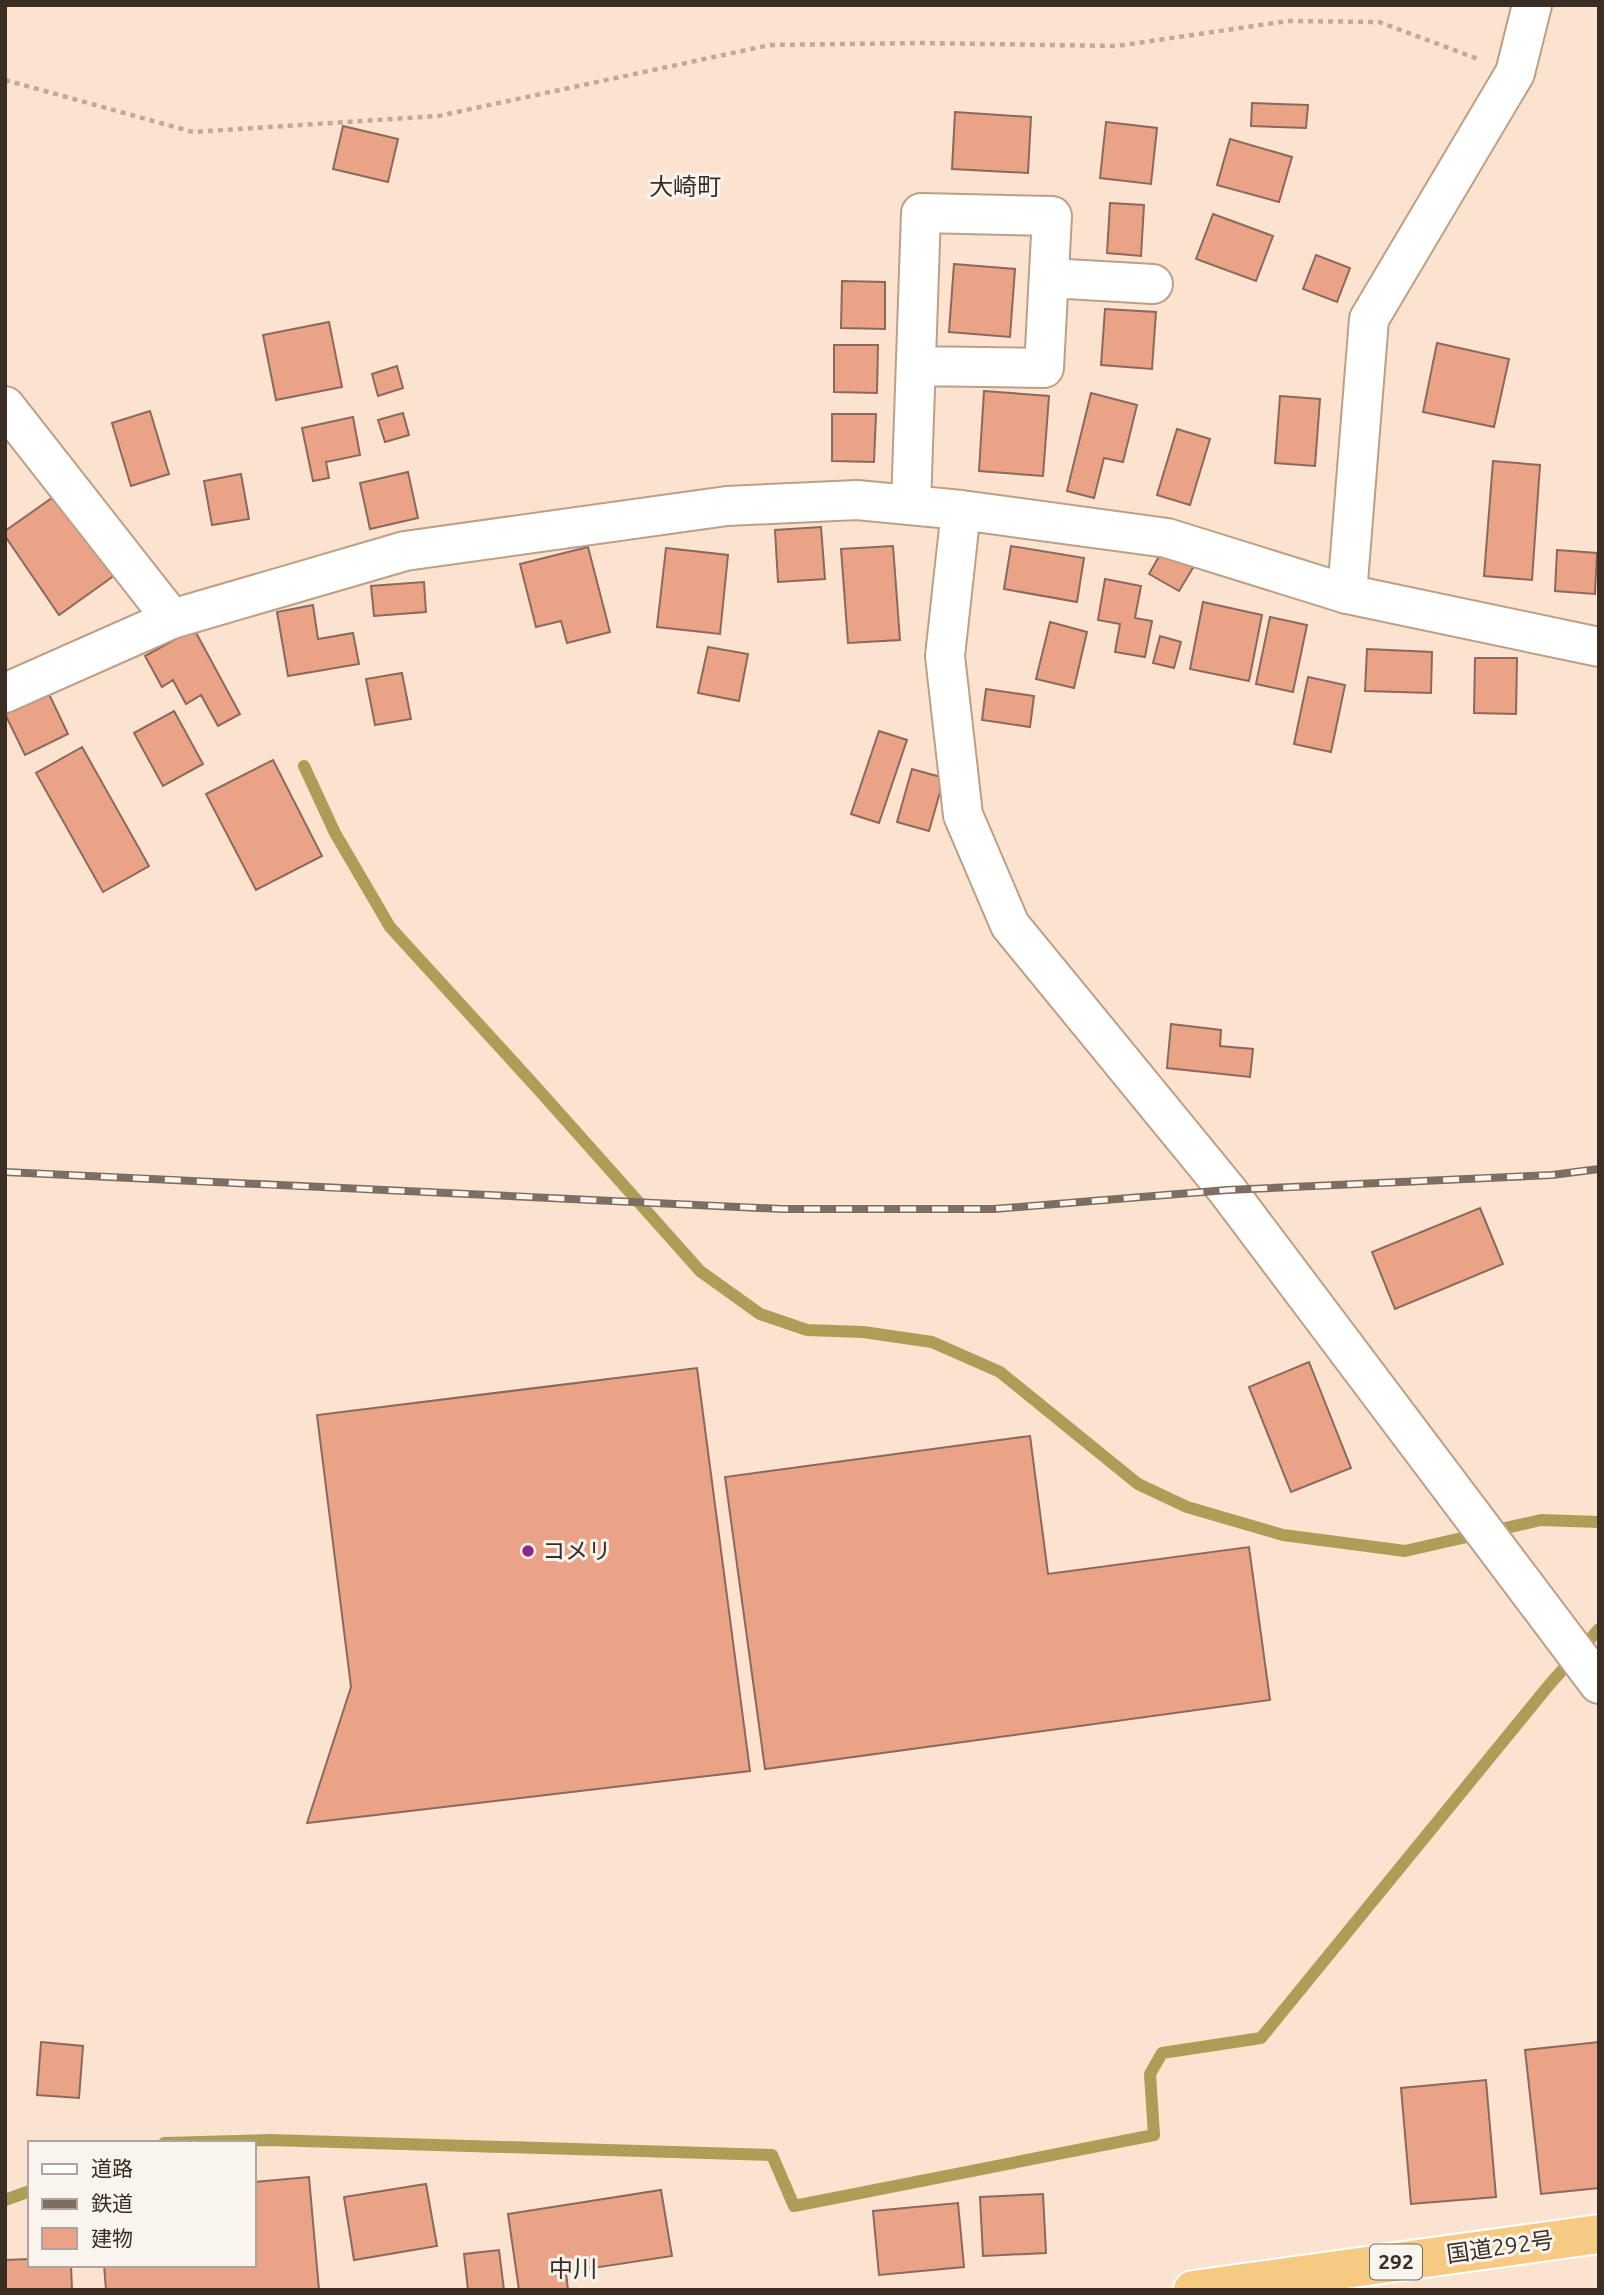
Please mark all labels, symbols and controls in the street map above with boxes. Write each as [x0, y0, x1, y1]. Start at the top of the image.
district label: 大崎町 [649, 173, 721, 200]
place label: コメリ [542, 1538, 611, 1563]
marker: コメリ [520, 1543, 536, 1559]
legend [28, 2141, 256, 2267]
text: 道路 [91, 2156, 133, 2180]
text: 鉄道 [91, 2191, 133, 2215]
text: 建物 [91, 2226, 133, 2250]
street label: 国道292号 [1445, 2227, 1555, 2266]
road number: 292 [1370, 2244, 1422, 2280]
district label: 中川 [549, 2255, 597, 2282]

